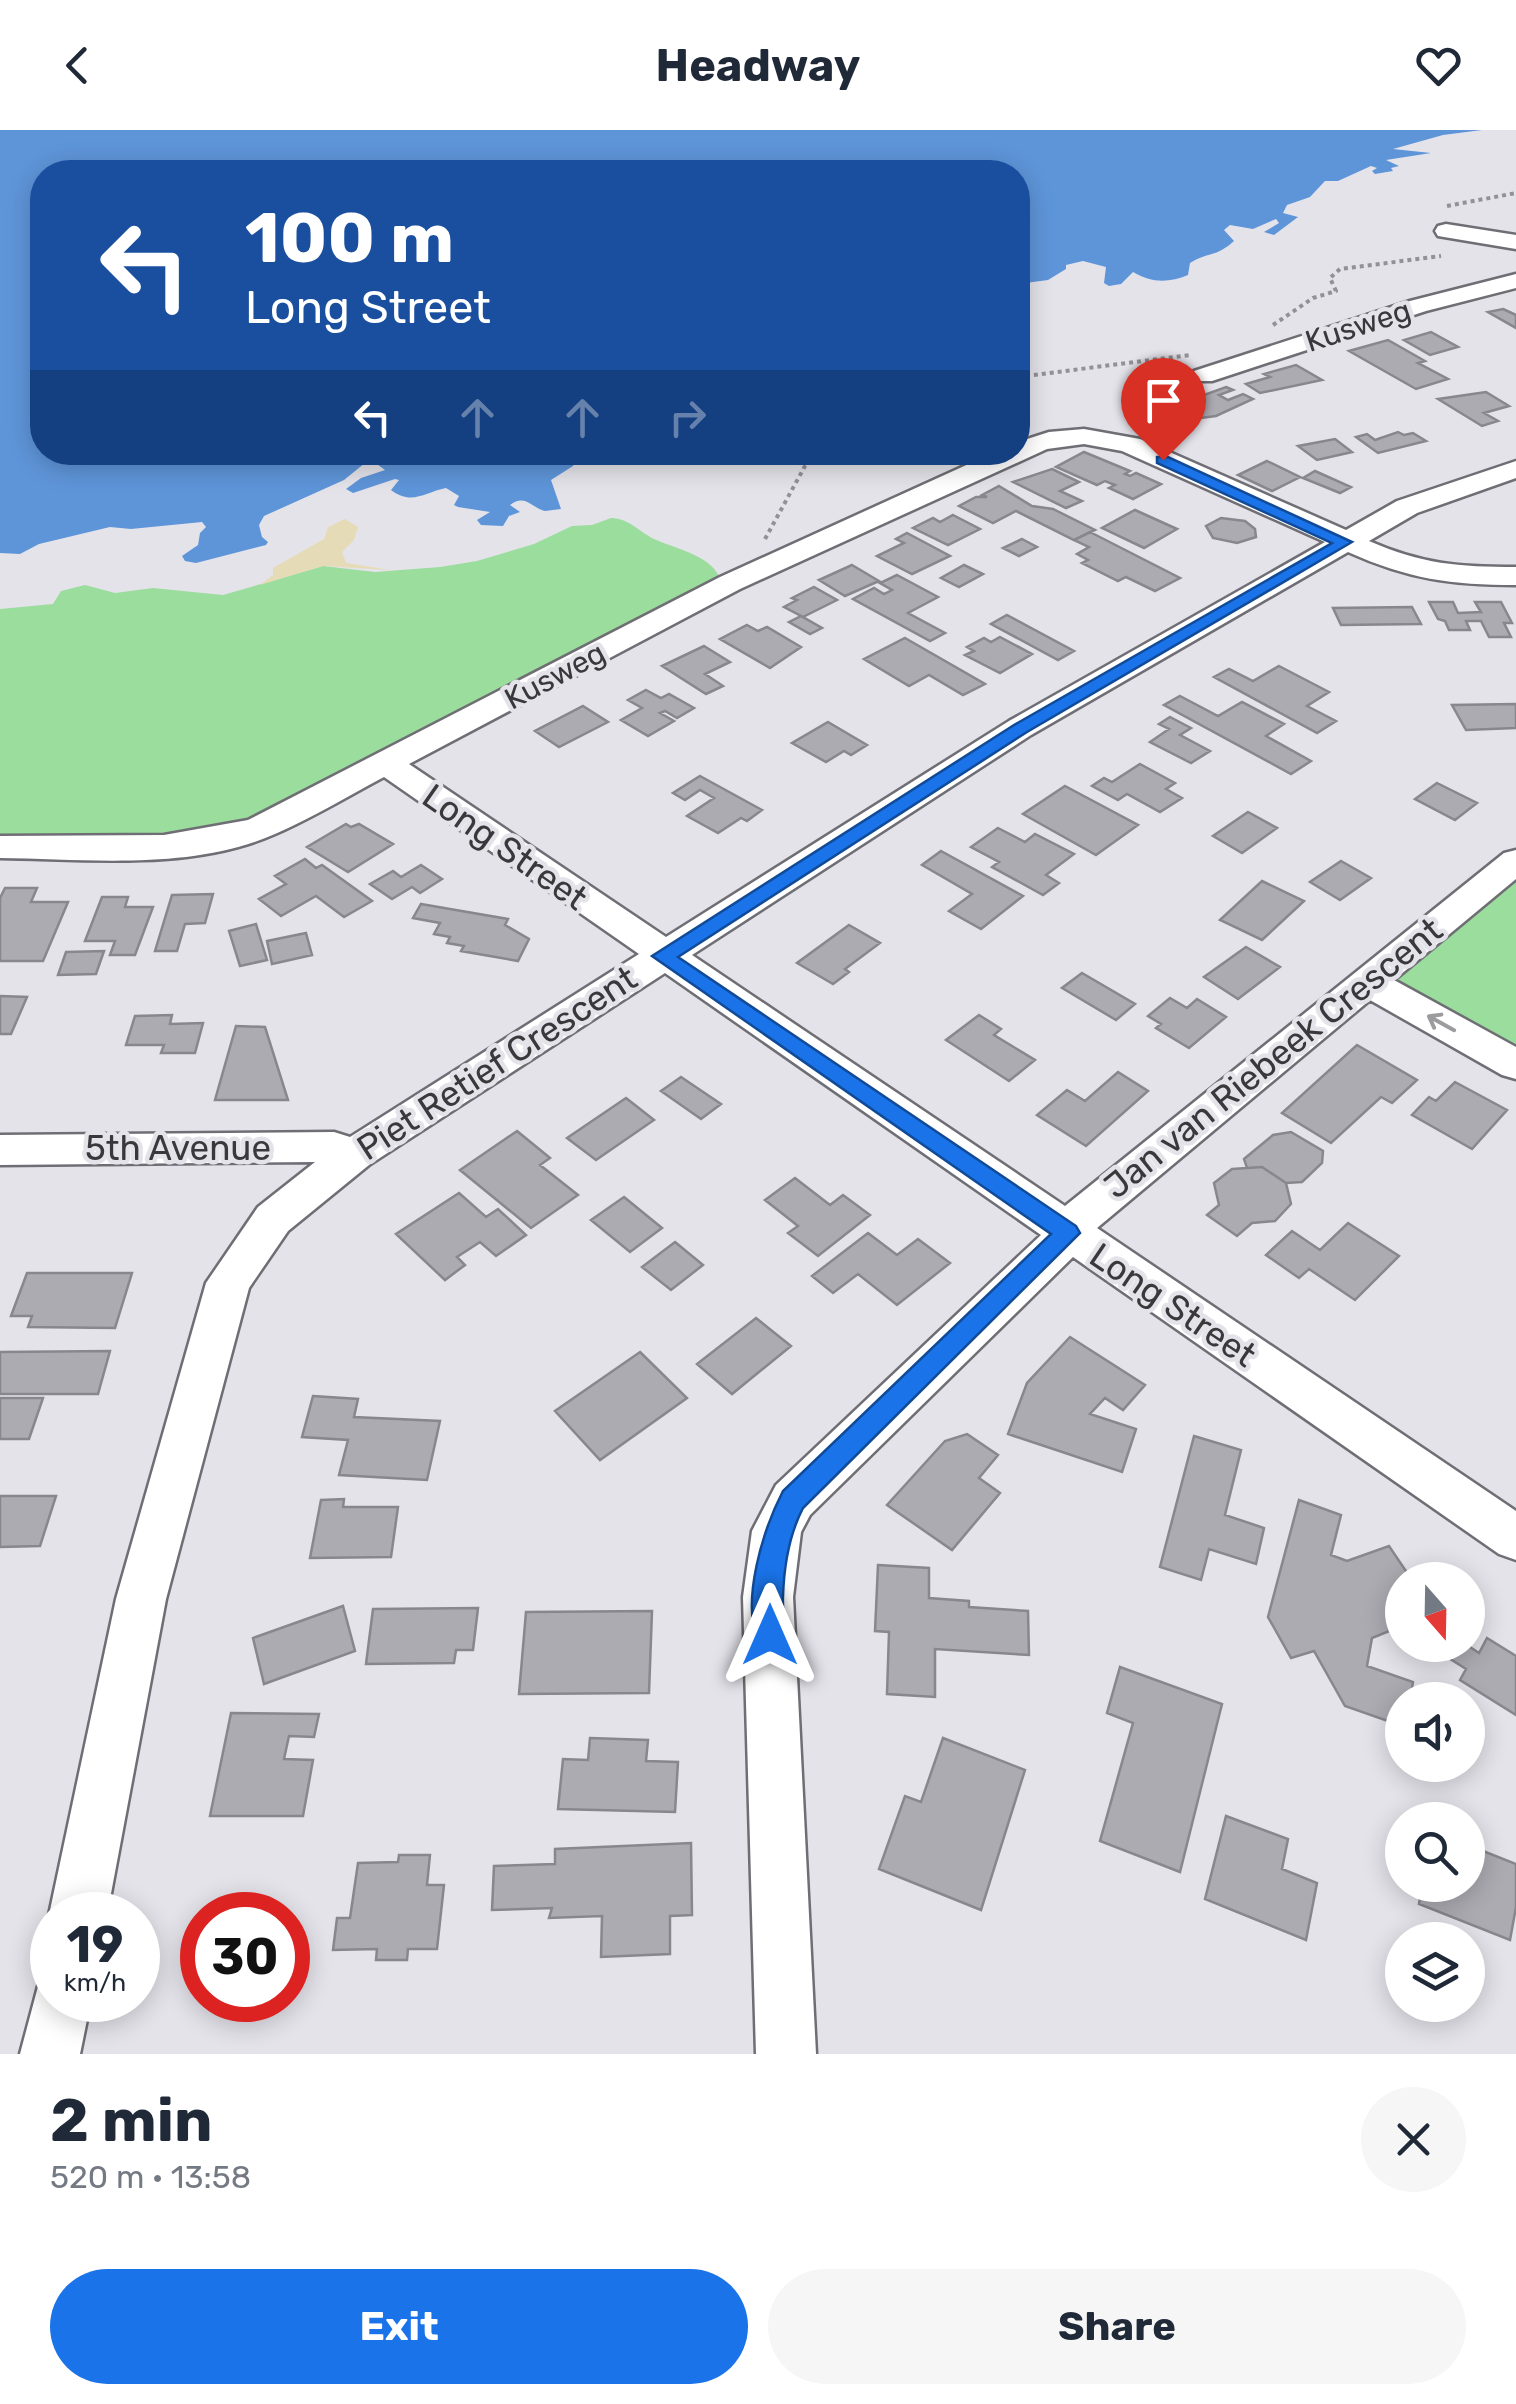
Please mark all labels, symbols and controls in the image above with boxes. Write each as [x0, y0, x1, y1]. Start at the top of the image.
icon: back [50, 38, 105, 93]
icon: heart [1411, 38, 1466, 93]
text: Headway [656, 39, 860, 92]
text: 100 m [245, 197, 454, 280]
icon: left [80, 200, 210, 330]
text: Long Street [245, 281, 491, 334]
street label: Kusweg [1301, 292, 1415, 360]
pin [1121, 358, 1206, 461]
icon: arrive [1136, 373, 1191, 428]
icon: left [345, 390, 400, 445]
icon: ahead [450, 390, 505, 445]
icon: ahead [555, 390, 610, 445]
icon: right [660, 390, 715, 445]
street label: Kusweg [499, 635, 611, 717]
street label: Long Street [415, 775, 595, 919]
street label: Jan van Riebeek Crescent [1096, 909, 1450, 1207]
street label: Piet Retief Crescent [349, 957, 645, 1169]
one-way arrow [1427, 1013, 1457, 1033]
street label: 5th Avenue [85, 1127, 271, 1169]
street label: Long Street [1082, 1234, 1264, 1376]
north arrow [1385, 1562, 1485, 1662]
map controls [1385, 1562, 1485, 2022]
position arrow [718, 1583, 822, 1687]
button: sound [1385, 1682, 1485, 1782]
button: search [1385, 1802, 1485, 1902]
speed limit sign: 30 [180, 1892, 310, 2022]
text: 19 [67, 1915, 123, 1975]
button: layers [1385, 1922, 1485, 2022]
text: km/h [64, 1968, 126, 1997]
text: 2 min [50, 2085, 212, 2156]
button: close [1361, 2087, 1466, 2192]
text: 520 m · 13:58 [50, 2158, 251, 2196]
button: Exit [50, 2269, 748, 2384]
button: Share [768, 2269, 1466, 2384]

